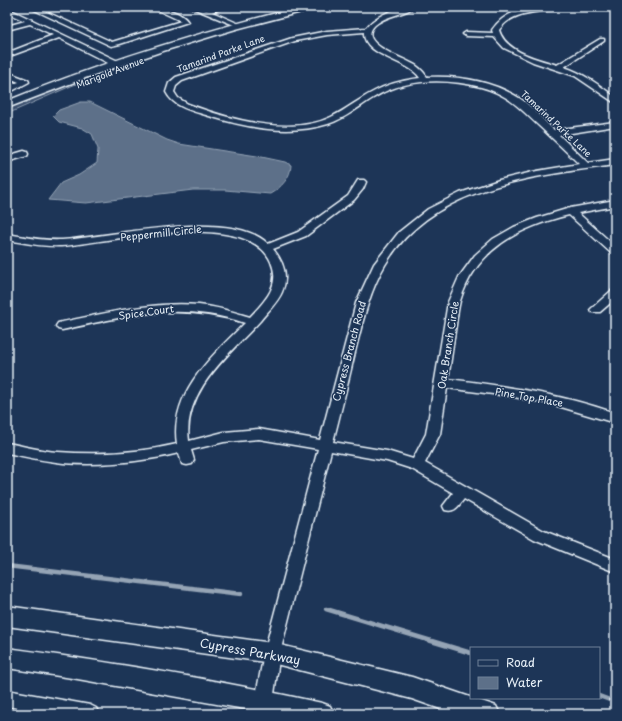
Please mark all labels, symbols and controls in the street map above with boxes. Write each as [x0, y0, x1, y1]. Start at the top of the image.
street label: Tamarind Parke Lane [175, 31, 267, 75]
street label: Marigold Avenue [74, 53, 146, 91]
street label: Tamarind Parke Lane [518, 87, 595, 160]
street label: Peppermill Circle [120, 221, 203, 244]
street label: Cypress Branch Road [328, 299, 369, 403]
street label: Oak Branch Circle [433, 299, 462, 390]
street label: Spice Court [117, 300, 175, 323]
street label: Pine Top Place [494, 383, 564, 410]
street label: Cypress Parkway [199, 633, 302, 669]
legend [470, 647, 600, 699]
text: Road [506, 653, 535, 671]
text: Water [506, 673, 543, 691]

